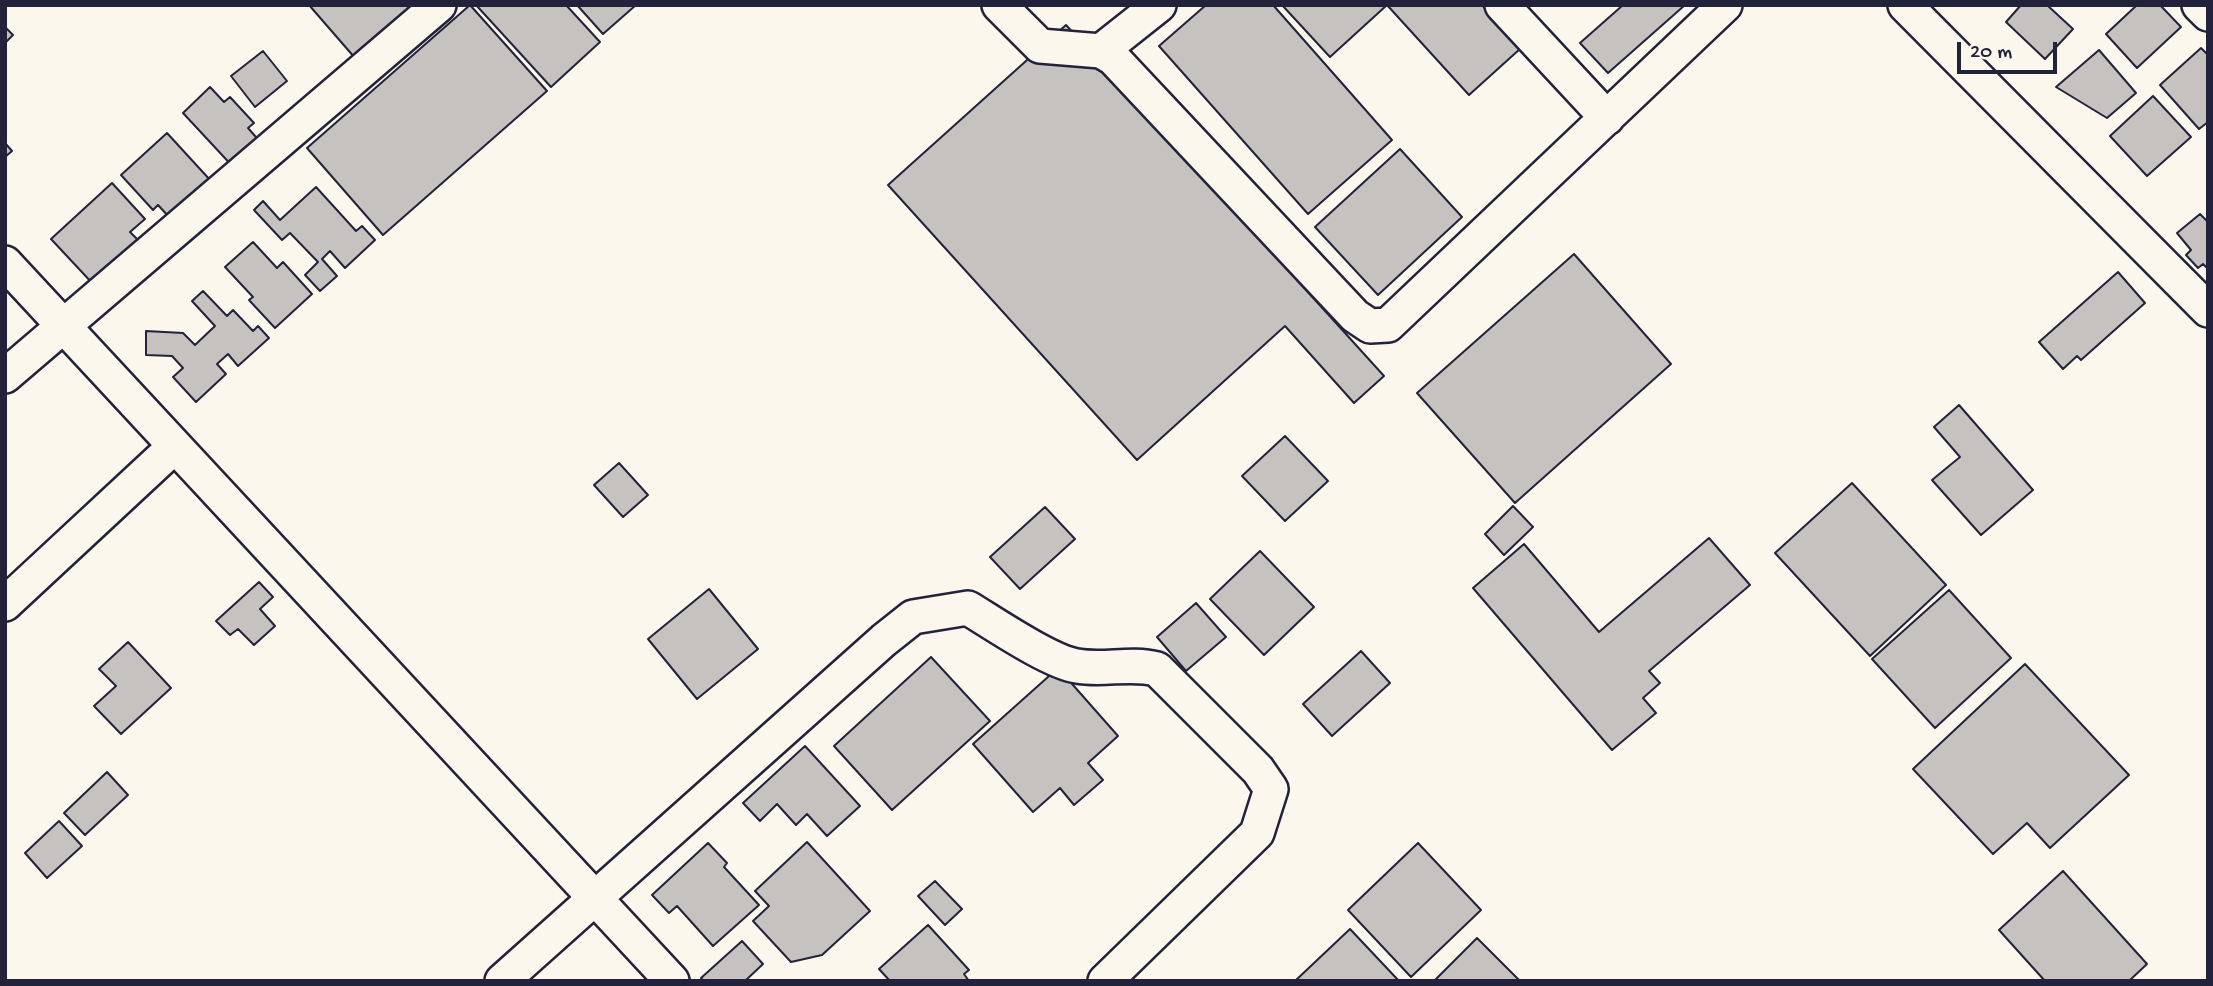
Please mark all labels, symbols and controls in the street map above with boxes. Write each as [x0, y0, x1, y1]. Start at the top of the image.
scale bar [1961, 28, 2061, 72]
text: 20 m [1970, 41, 2012, 66]

